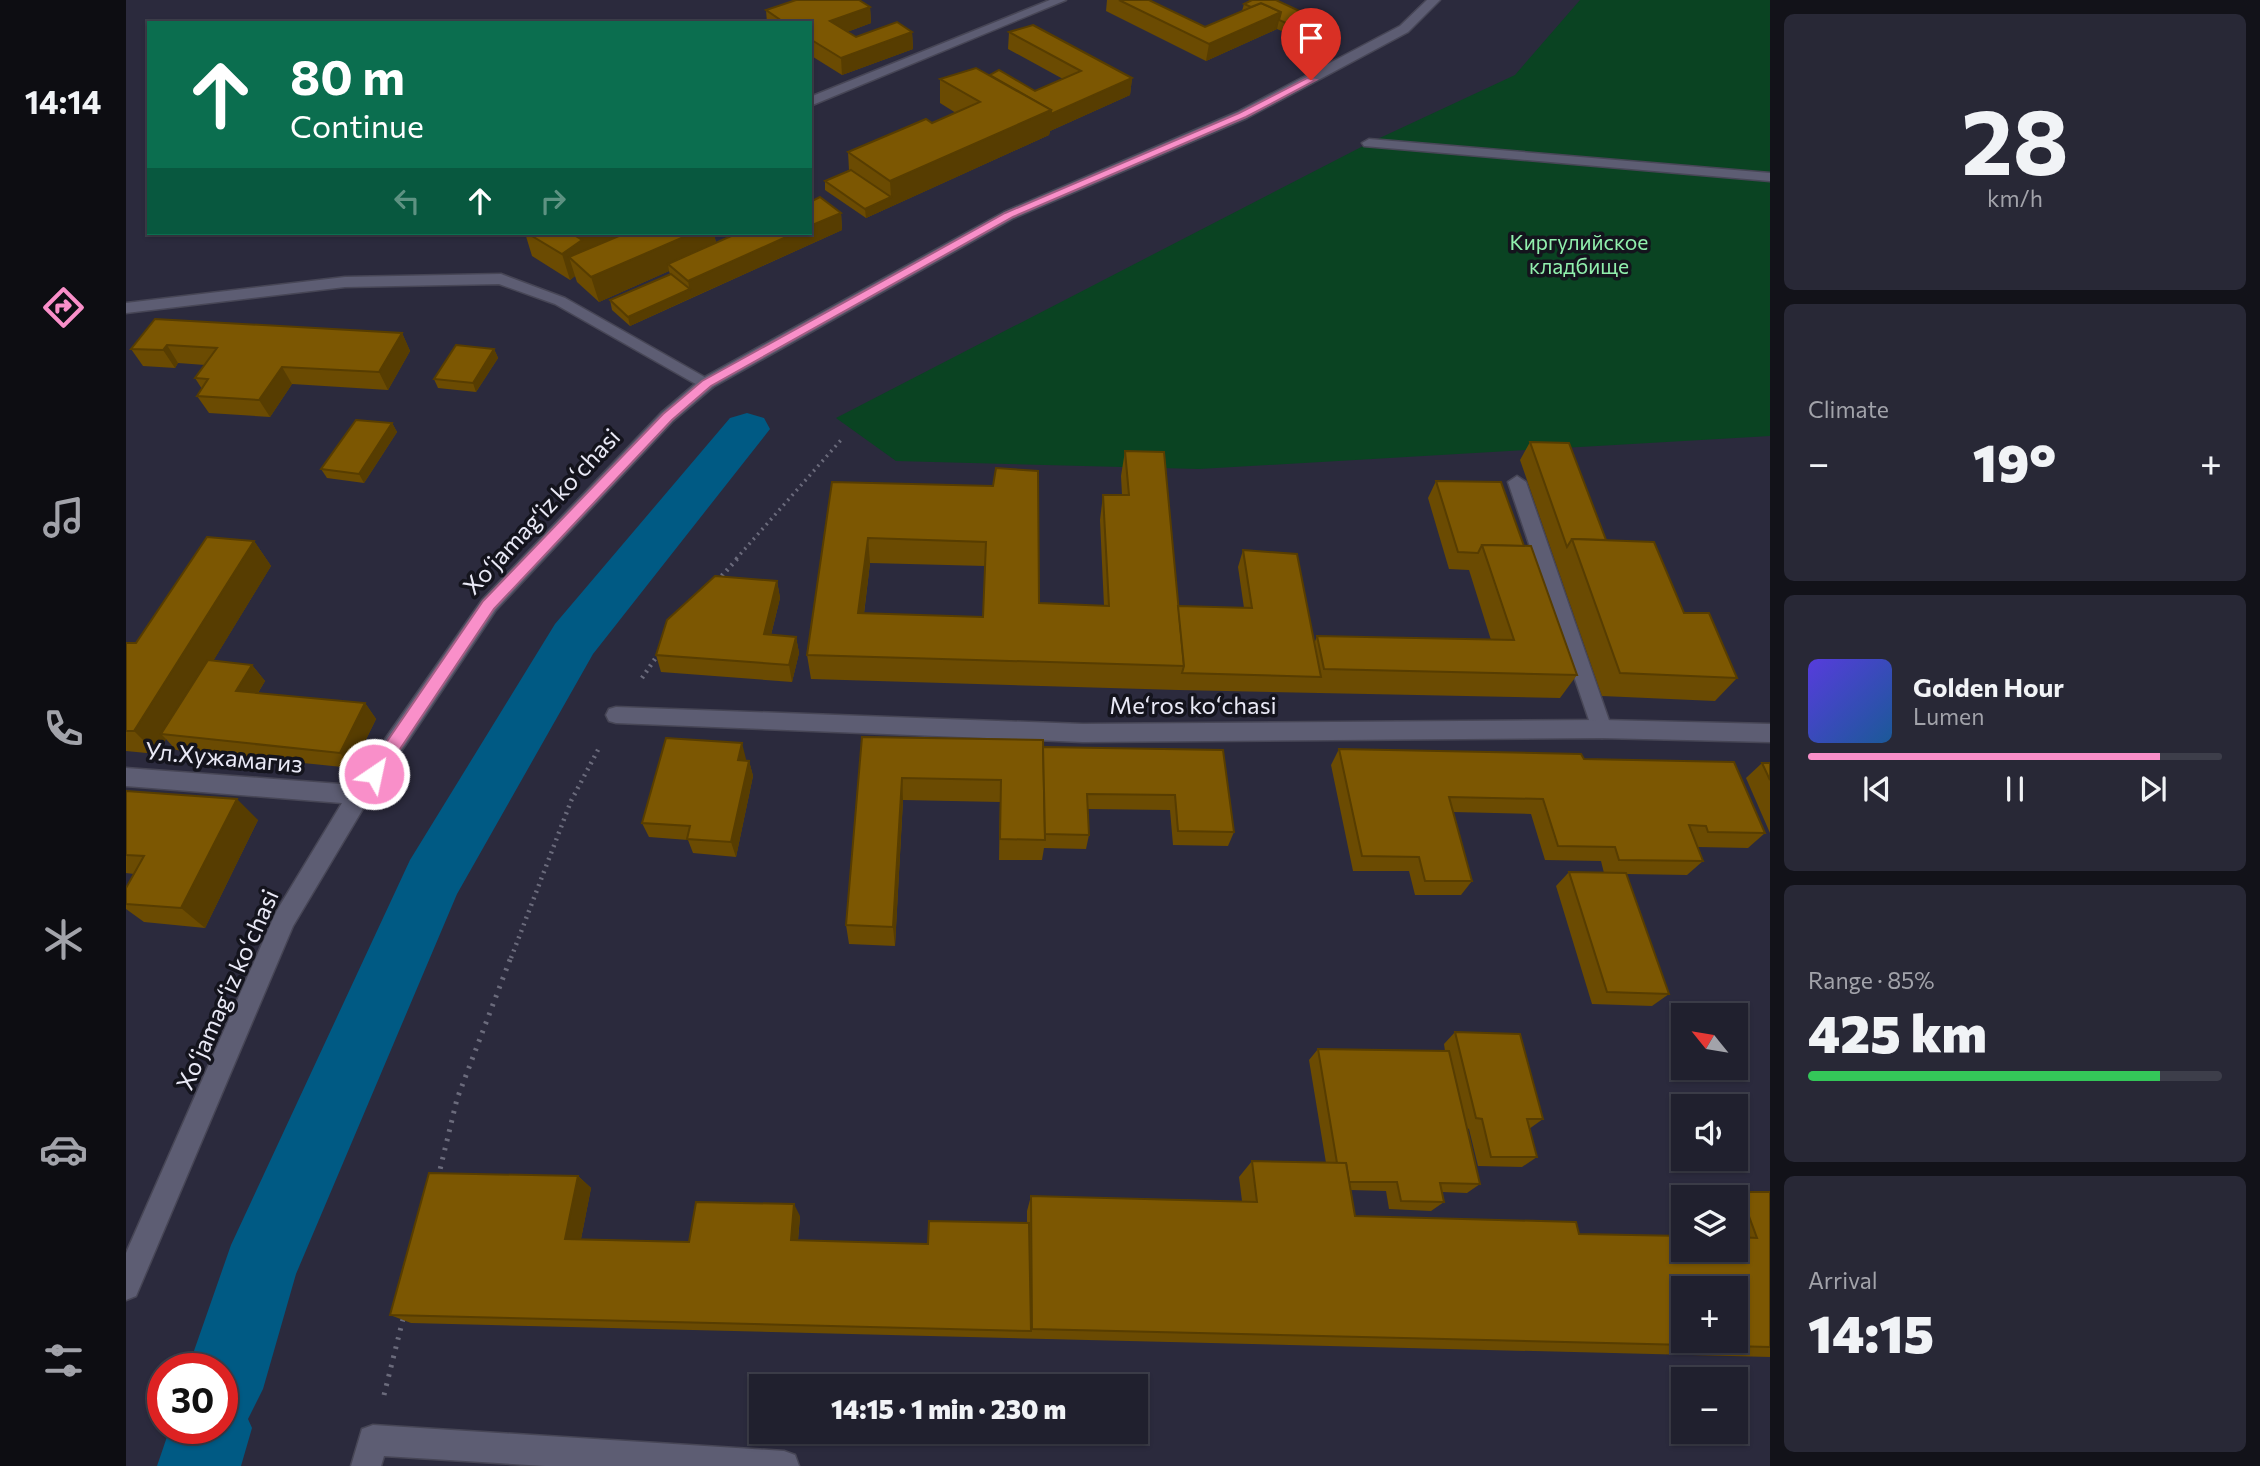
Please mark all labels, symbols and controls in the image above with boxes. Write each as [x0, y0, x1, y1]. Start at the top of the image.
pin [1281, 8, 1341, 80]
icon: arrive [1292, 19, 1330, 57]
text: 80 m [290, 45, 405, 105]
icon: ahead [175, 49, 266, 140]
text: 14:14 [25, 81, 101, 121]
text: 28 [1961, 82, 2069, 194]
text: Continue [290, 105, 424, 145]
icon: left [388, 182, 426, 220]
icon: ahead [461, 182, 499, 220]
icon: right [534, 182, 572, 220]
text: km/h [1987, 184, 2043, 212]
park label: Киргулийское кладбище [1510, 229, 1648, 278]
icon: directions [39, 283, 88, 332]
text: Climate [1808, 395, 1889, 423]
street label: Xoʻjamagʻiz koʻchasi [457, 422, 625, 600]
text: 19° [1973, 429, 2056, 493]
text: − [1808, 438, 1830, 485]
text: + [2200, 438, 2222, 485]
icon: music [39, 493, 88, 542]
text: Golden Hour [1913, 671, 2064, 702]
street label: Meʻros koʻchasi [1109, 690, 1277, 719]
text: Lumen [1913, 702, 1984, 730]
icon: phone [39, 704, 88, 753]
street label: Ул.Хужамагиз [144, 735, 304, 778]
position arrow [337, 737, 411, 811]
icon: previous [1858, 770, 1896, 808]
icon: pause [1996, 770, 2034, 808]
icon: next [2134, 770, 2172, 808]
street label: Xoʻjamagʻiz koʻchasi [169, 885, 284, 1094]
icon: climate [39, 915, 88, 964]
text: Range · 85% [1808, 966, 1935, 994]
text: 425 km [1808, 1000, 1987, 1064]
north arrow [1671, 1003, 1748, 1080]
map controls [1671, 1003, 1748, 1444]
button: sound [1671, 1094, 1748, 1171]
icon: car [39, 1125, 88, 1174]
button: layers [1671, 1185, 1748, 1262]
text: Arrival [1808, 1266, 1878, 1294]
button: + [1671, 1276, 1748, 1353]
text: 14:15 [1808, 1300, 1934, 1364]
icon: filters [39, 1336, 88, 1385]
speed limit sign: 30 [147, 1353, 238, 1444]
button: − [1671, 1367, 1748, 1444]
text: 14:15 · 1 min · 230 m [831, 1393, 1066, 1424]

